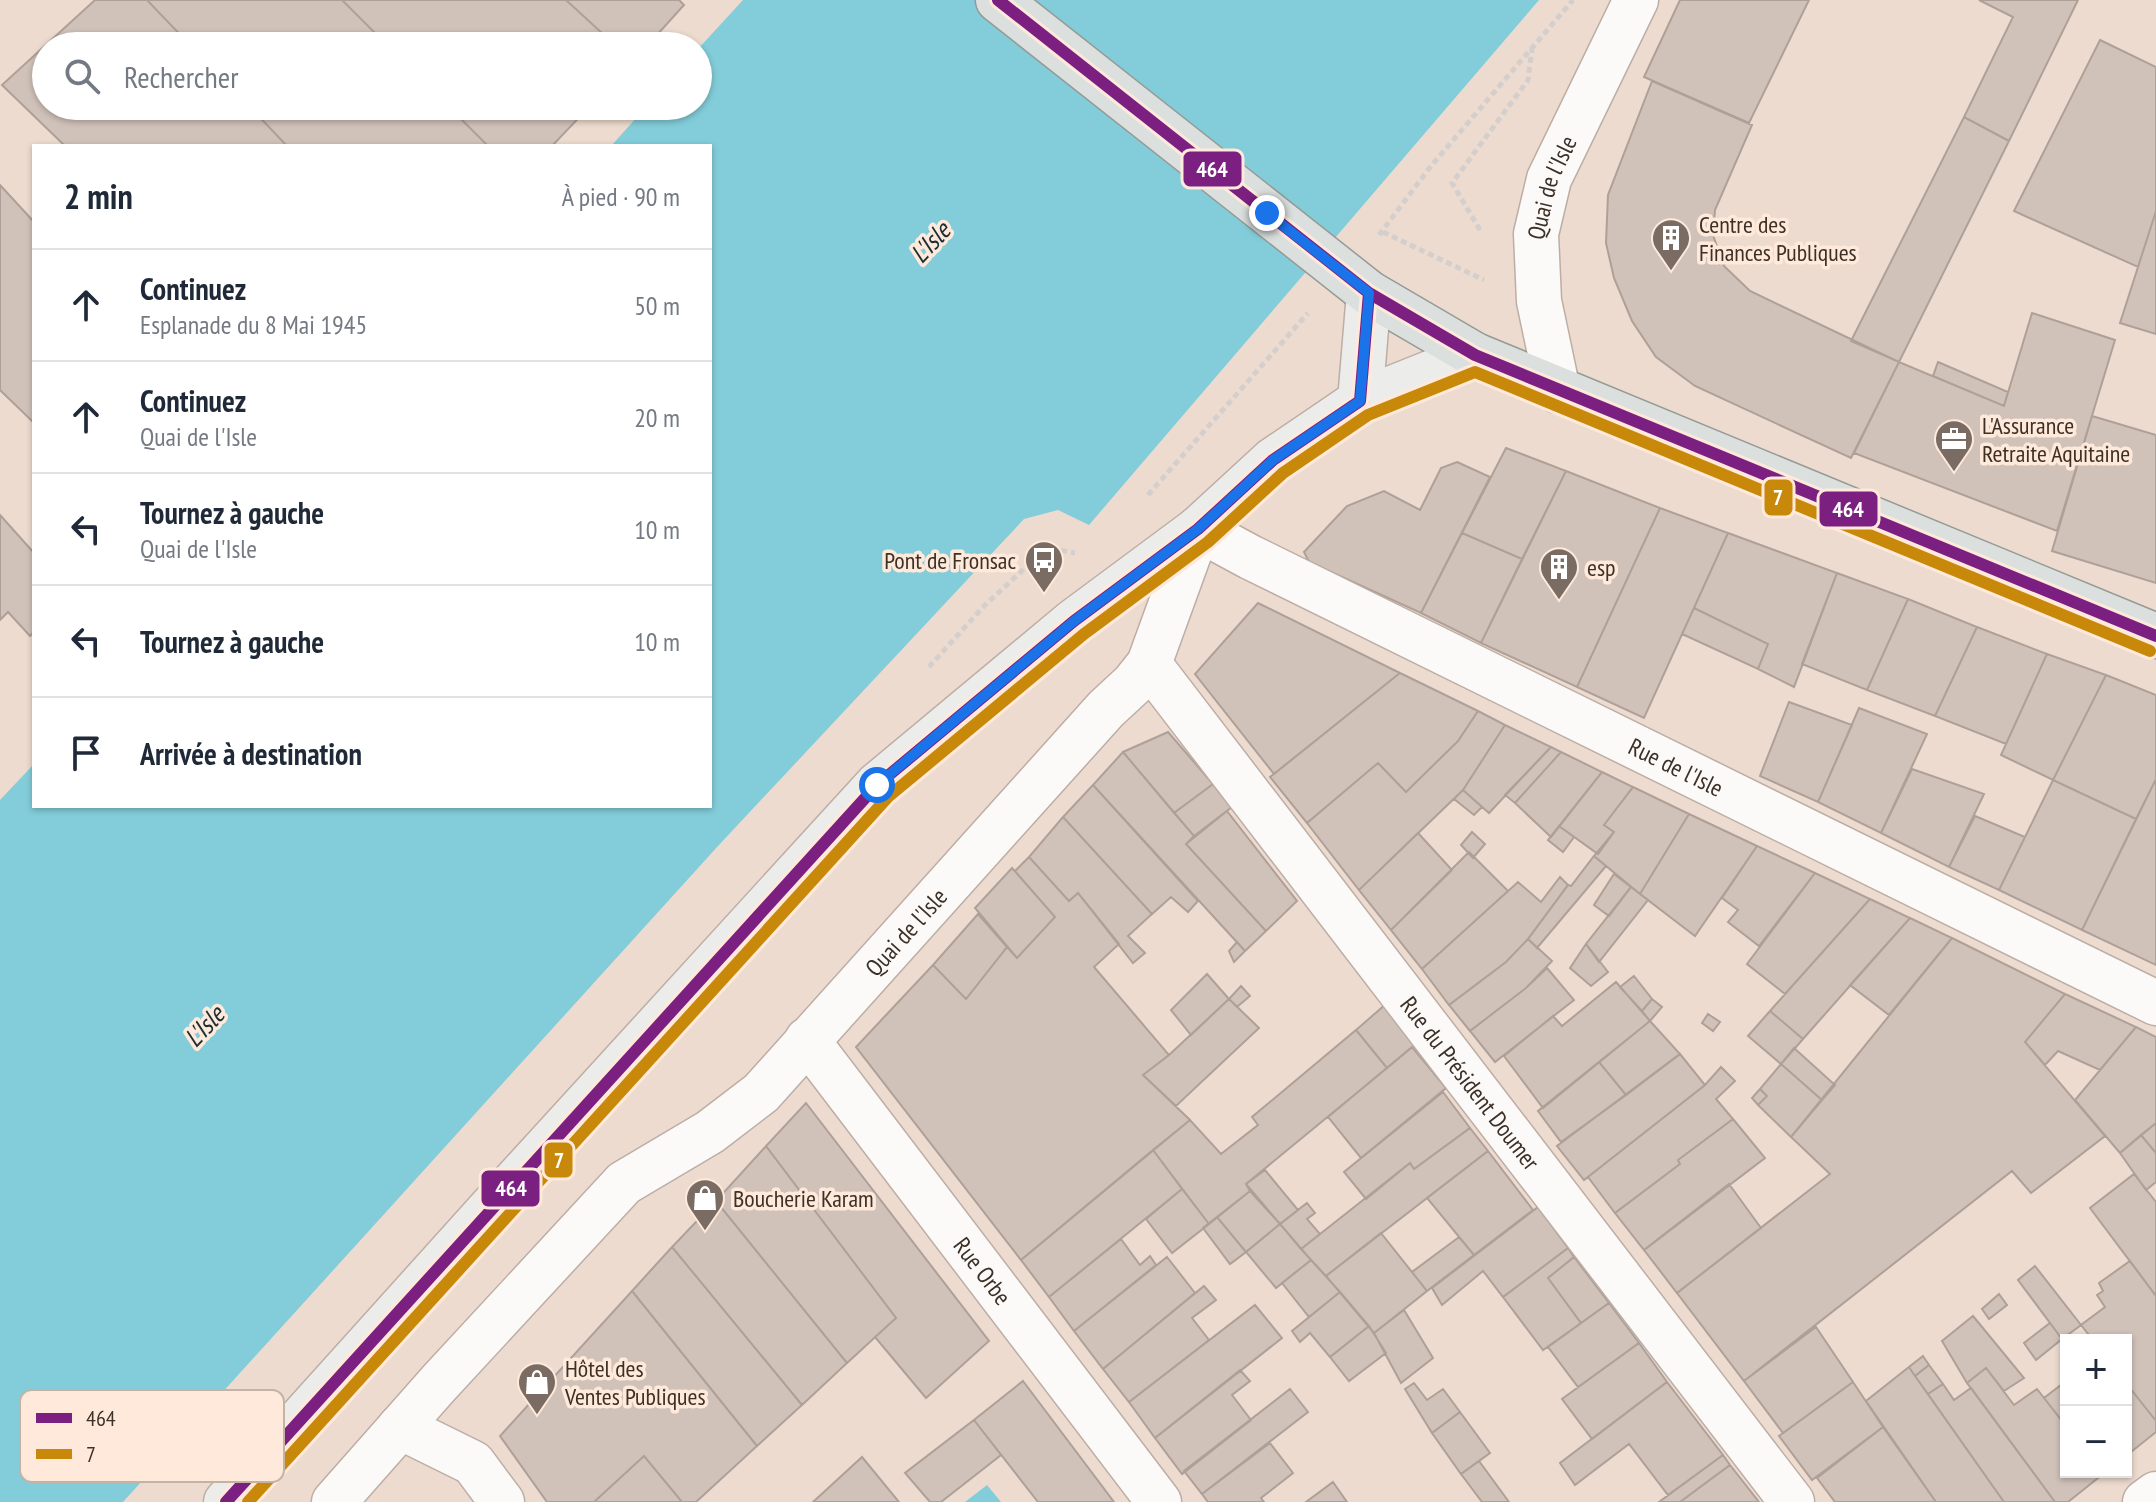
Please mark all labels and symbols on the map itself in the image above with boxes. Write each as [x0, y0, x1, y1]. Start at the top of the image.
street label: Quai de l'Isle [1520, 130, 1583, 243]
line badge: 464 [1182, 150, 1243, 188]
text: 464 [1196, 155, 1228, 183]
route end [1249, 195, 1285, 231]
place label: Centre des Finances Publiques [1699, 209, 1857, 268]
water label: L'Isle [903, 213, 959, 270]
building icon: Centre des Finances Publiques [1650, 217, 1692, 272]
place label: L'Assurance Retraite Aquitaine [1982, 410, 2130, 469]
office icon: L'Assurance Retraite Aquitaine [1933, 418, 1975, 473]
line badge: 7 [1763, 478, 1794, 517]
text: 7 [1773, 483, 1783, 511]
line badge: 464 [1818, 490, 1879, 528]
text: 464 [1832, 495, 1864, 523]
bus stop icon: Pont de Fronsac [1023, 539, 1065, 594]
place label: Pont de Fronsac [884, 545, 1016, 576]
building icon: esp [1538, 546, 1580, 601]
place label: esp [1587, 552, 1615, 583]
street label: Rue de l'Isle [1624, 730, 1729, 803]
route start [859, 767, 895, 803]
street label: Quai de l'Isle [858, 881, 953, 982]
street label: Rue du Président Doumer [1394, 990, 1547, 1176]
water label: L'Isle [177, 997, 233, 1054]
line badge: 7 [543, 1141, 574, 1179]
text: 7 [554, 1146, 564, 1174]
line badge: 464 [480, 1169, 541, 1208]
text: 464 [495, 1174, 527, 1202]
shop icon: Boucherie Karam [684, 1177, 726, 1232]
place label: Boucherie Karam [733, 1183, 874, 1214]
street label: Rue Orbe [947, 1231, 1018, 1311]
place label: Hôtel des Ventes Publiques [564, 1353, 706, 1412]
shop icon: Hôtel des Ventes Publiques [516, 1361, 558, 1416]
legend [20, 1390, 284, 1482]
text: 464 [86, 1404, 116, 1432]
text: 7 [86, 1440, 96, 1468]

